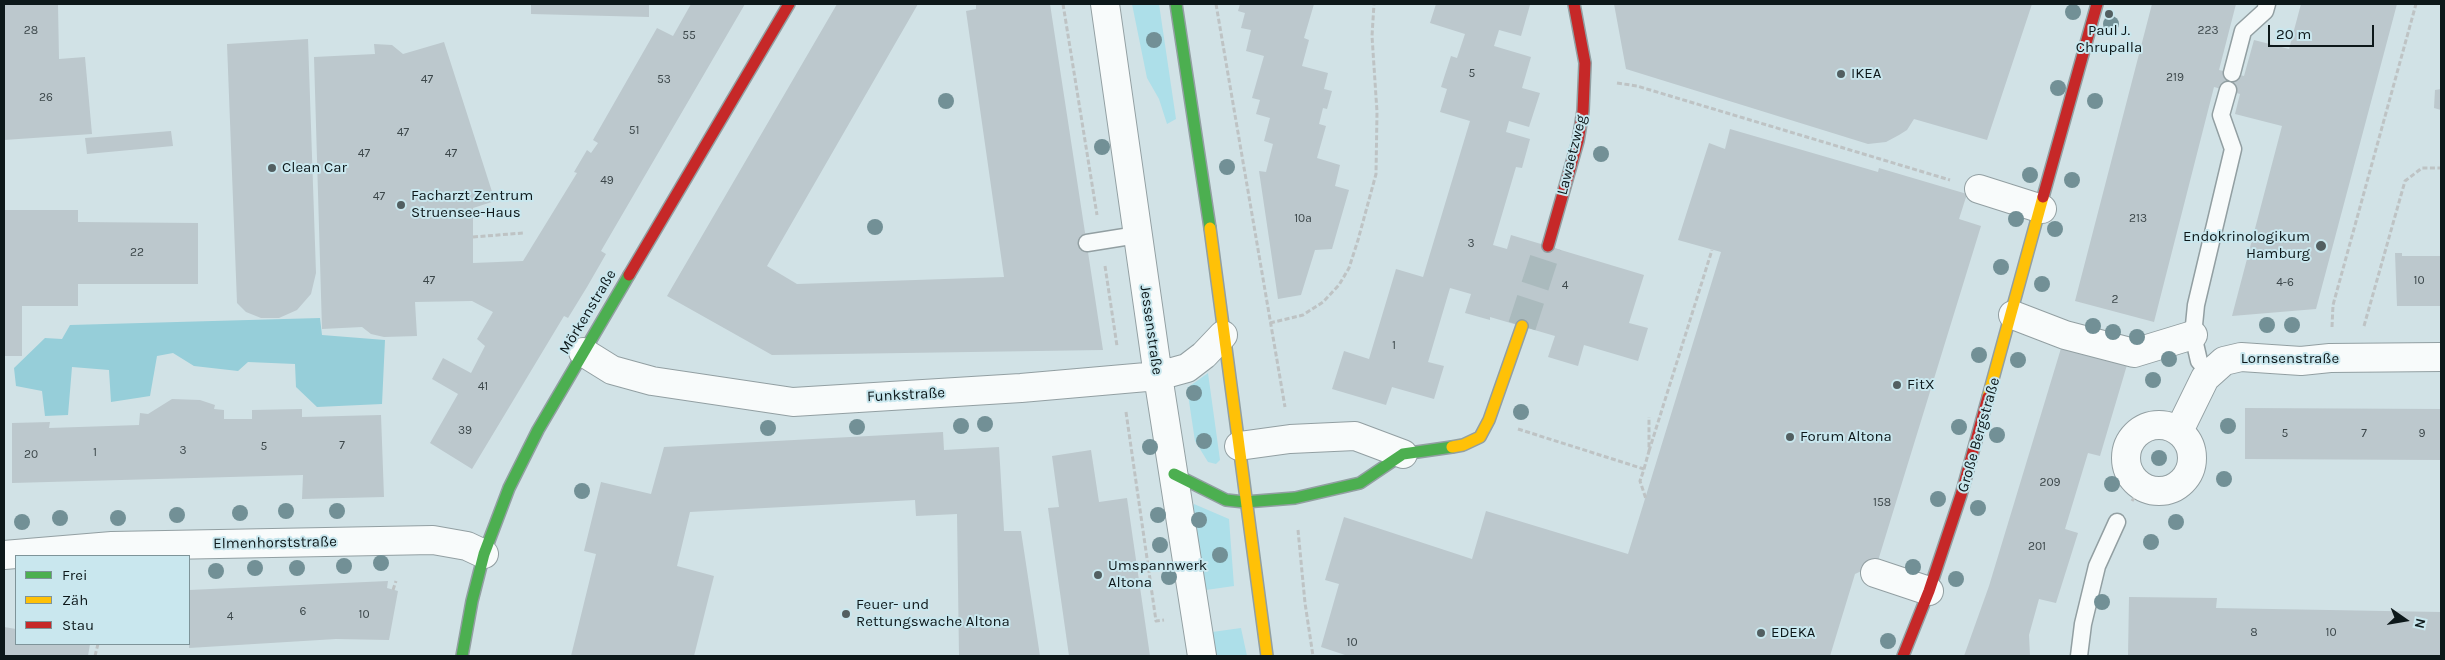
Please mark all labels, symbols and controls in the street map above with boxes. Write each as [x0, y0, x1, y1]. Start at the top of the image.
marker: Paul J. Chrupalla [2103, 8, 2115, 20]
scale bar [2270, 15, 2376, 47]
place label: Paul J. Chrupalla [2076, 22, 2142, 57]
house number: 28 [24, 24, 38, 38]
house number: 223 [2198, 24, 2218, 38]
text: 20 m [2276, 25, 2311, 43]
house number: 55 [682, 29, 696, 43]
place label: IKEA [1851, 65, 1881, 83]
house number: 5 [1469, 67, 1475, 81]
marker: IKEA [1835, 68, 1847, 80]
house number: 219 [2166, 71, 2184, 85]
house number: 47 [421, 73, 433, 87]
house number: 53 [657, 73, 671, 87]
house number: 26 [39, 91, 53, 105]
street label: Lawaetzweg [1553, 113, 1591, 197]
house number: 51 [629, 124, 639, 138]
house number: 47 [397, 126, 409, 140]
house number: 47 [358, 147, 370, 161]
house number: 47 [445, 147, 457, 161]
place label: Clean Car [282, 159, 347, 177]
marker: Clean Car [266, 162, 278, 174]
house number: 49 [600, 174, 614, 188]
place label: Facharzt Zentrum Struensee-Haus [411, 187, 533, 222]
house number: 47 [373, 190, 385, 204]
marker: Facharzt Zentrum Struensee-Haus [395, 199, 407, 211]
house number: 10a [1294, 212, 1312, 226]
house number: 213 [2129, 212, 2147, 226]
place label: Endokrinologikum Hamburg [2183, 228, 2310, 263]
house number: 3 [1467, 237, 1475, 251]
marker: Endokrinologikum Hamburg [2314, 239, 2328, 253]
house number: 22 [130, 246, 144, 260]
street label: Mörkenstraße [556, 266, 620, 358]
house number: 47 [423, 274, 435, 288]
house number: 10 [2413, 274, 2425, 288]
house number: 4-6 [2276, 276, 2294, 290]
house number: 4 [1562, 279, 1568, 293]
street label: Jessenstraße [1136, 284, 1166, 376]
house number: 2 [2112, 293, 2118, 307]
house number: 1 [1392, 339, 1396, 353]
street label: Lornsenstraße [2241, 350, 2339, 368]
place label: FitX [1907, 376, 1935, 394]
street label: Große Bergstraße [1954, 376, 2004, 494]
marker: FitX [1891, 379, 1903, 391]
house number: 41 [478, 380, 488, 394]
street label: Funkstraße [866, 384, 946, 406]
house number: 39 [458, 424, 472, 438]
house number: 5 [2282, 427, 2288, 441]
house number: 7 [2361, 427, 2367, 441]
house number: 9 [2419, 427, 2425, 441]
place label: Forum Altona [1800, 428, 1892, 446]
marker: Forum Altona [1784, 431, 1796, 443]
house number: 7 [339, 439, 345, 453]
house number: 5 [261, 440, 267, 454]
house number: 3 [179, 444, 187, 458]
house number: 1 [93, 446, 97, 460]
house number: 20 [24, 448, 38, 462]
house number: 209 [2039, 476, 2061, 490]
house number: 158 [1873, 496, 1891, 510]
street label: Elmenhorststraße [213, 533, 337, 553]
house number: 201 [2028, 540, 2046, 554]
legend [15, 555, 190, 645]
place label: Umspannwerk Altona [1108, 557, 1207, 592]
text: Frei [62, 566, 87, 584]
marker: Umspannwerk Altona [1092, 569, 1104, 581]
text: Zäh [62, 591, 88, 609]
north arrow [2380, 595, 2430, 645]
place label: Feuer- und Rettungswache Altona [856, 596, 1010, 631]
house number: 6 [300, 605, 306, 619]
house number: 10 [358, 608, 370, 622]
marker: Feuer- und Rettungswache Altona [840, 608, 852, 620]
house number: 4 [227, 610, 233, 624]
text: Stau [62, 616, 94, 634]
text: N [2411, 617, 2430, 630]
place label: EDEKA [1771, 624, 1815, 642]
house number: 8 [2250, 626, 2258, 640]
house number: 10 [2325, 626, 2337, 640]
marker: EDEKA [1755, 627, 1767, 639]
house number: 10 [1346, 636, 1358, 650]

